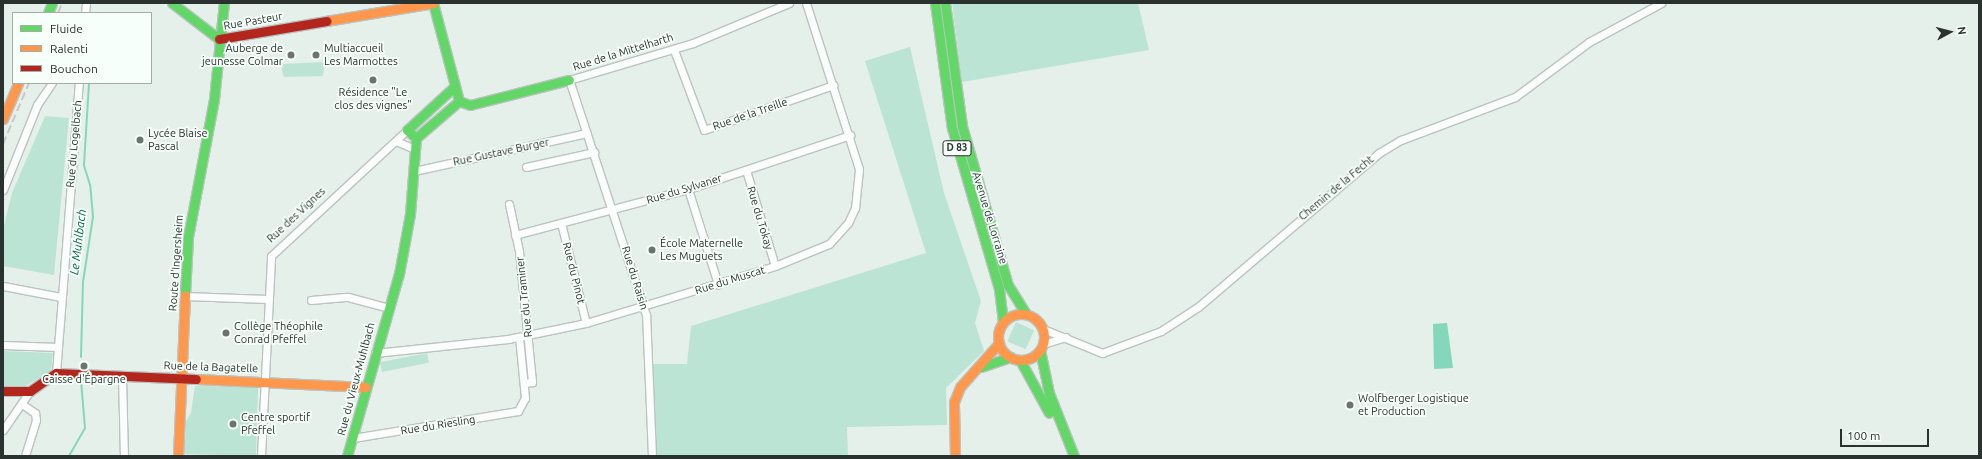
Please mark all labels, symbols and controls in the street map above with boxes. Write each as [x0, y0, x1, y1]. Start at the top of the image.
street label: Rue Pasteur [223, 9, 283, 33]
legend [12, 12, 152, 84]
north arrow [1930, 12, 1970, 52]
text: Fluide [50, 22, 83, 35]
text: N [1955, 26, 1968, 35]
street label: Rue de la Mittelharth [571, 30, 675, 74]
text: Ralenti [50, 42, 88, 55]
place label: Auberge de jeunesse Colmar [202, 42, 283, 68]
place label: Multiaccueil Les Marmottes [324, 42, 398, 68]
marker: Auberge de jeunesse Colmar [286, 50, 296, 60]
marker: Multiaccueil Les Marmottes [311, 50, 321, 60]
text: Bouchon [50, 62, 98, 75]
marker: Résidence "Le clos des vignes" [368, 75, 378, 85]
place label: Résidence "Le clos des vignes" [334, 86, 412, 112]
street label: Rue de la Treille [711, 95, 789, 133]
street label: Rue du Logelbach [64, 100, 84, 188]
place label: Lycée Blaise Pascal [148, 127, 208, 153]
marker: Lycée Blaise Pascal [135, 135, 145, 145]
street label: Rue Gustave Burger [452, 135, 550, 169]
road number: D 83 [942, 140, 972, 156]
street label: Chemin de la Fecht [1296, 153, 1376, 223]
street label: Avenue de Lorraine [970, 170, 1010, 266]
street label: Rue du Sylvaner [645, 171, 723, 207]
street label: Rue des Vignes [264, 185, 328, 245]
street label: Rue du Tokay [744, 185, 776, 251]
water label: Le Muhlbach [67, 208, 89, 276]
street label: Route d'Ingersheim [166, 214, 186, 312]
place label: École Maternelle Les Muguets [660, 237, 743, 263]
street label: Rue du Pinot [560, 241, 588, 305]
street label: Rue du Raisin [619, 245, 651, 311]
marker: École Maternelle Les Muguets [647, 245, 657, 255]
street label: Rue du Traminer [513, 256, 535, 338]
street label: Rue du Muscat [693, 263, 767, 297]
place label: Collège Théophile Conrad Pfeffel [234, 320, 323, 346]
street label: Rue du Vieux-Muhlbach [335, 321, 377, 437]
marker: Collège Théophile Conrad Pfeffel [221, 328, 231, 338]
street label: Rue de la Bagatelle [163, 359, 259, 375]
marker: Caisse d'Épargne [79, 361, 89, 371]
place label: Caisse d'Épargne [42, 372, 126, 386]
place label: Wolfberger Logistique et Production [1358, 392, 1469, 418]
marker: Wolfberger Logistique et Production [1345, 400, 1355, 410]
place label: Centre sportif Pfeffel [241, 411, 310, 437]
street label: Rue du Riesling [400, 413, 476, 437]
marker: Centre sportif Pfeffel [228, 419, 238, 429]
scale bar [1842, 421, 1931, 447]
text: 100 m [1847, 429, 1880, 442]

